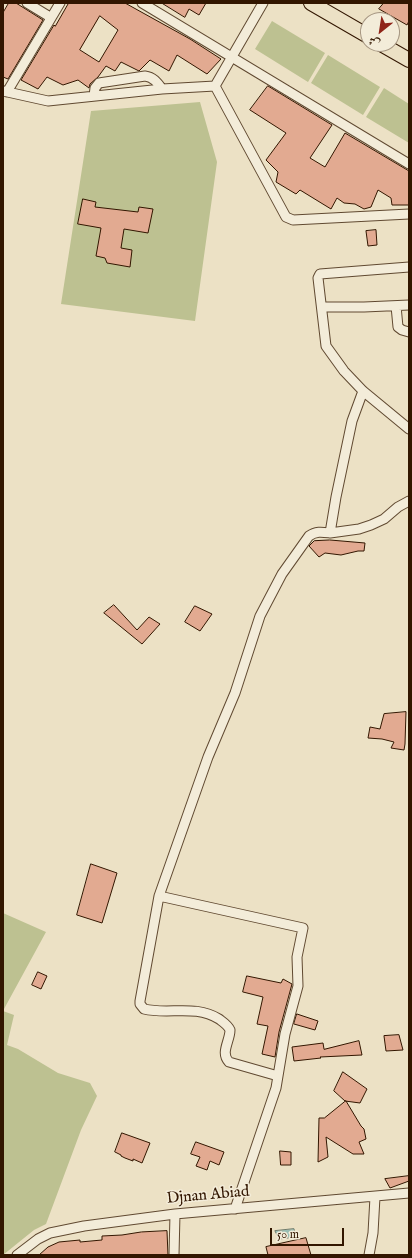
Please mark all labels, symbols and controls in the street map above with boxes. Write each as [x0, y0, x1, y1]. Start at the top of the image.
north arrow [360, 12, 400, 52]
text: ش [366, 33, 383, 50]
street label: Djnan Abiad [166, 1183, 250, 1209]
scale bar [272, 1220, 346, 1246]
text: 50 m [277, 1227, 299, 1242]

